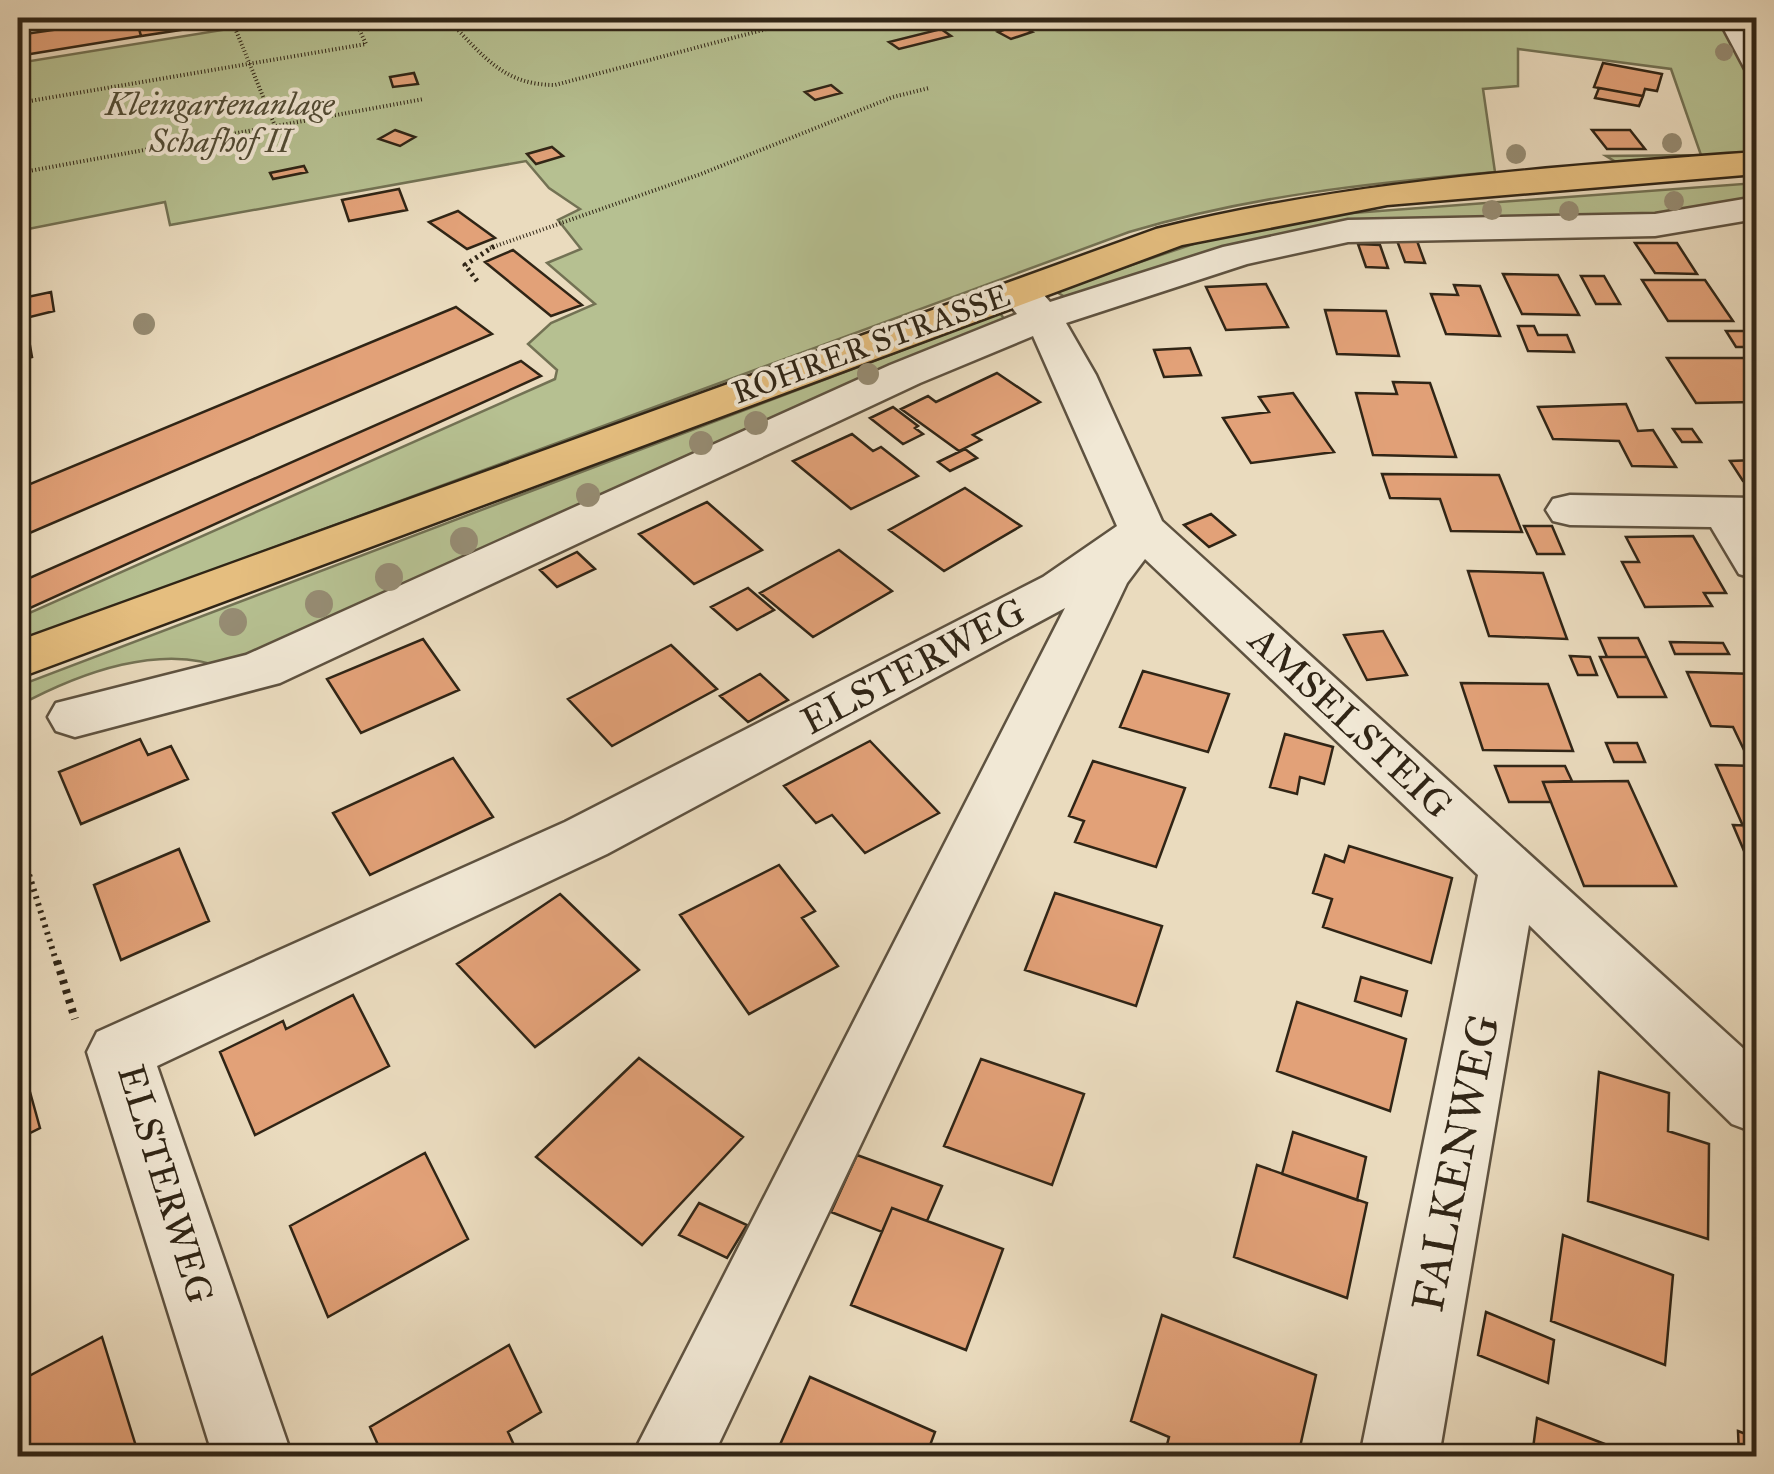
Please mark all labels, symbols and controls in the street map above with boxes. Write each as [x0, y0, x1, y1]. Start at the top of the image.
park label: Kleingartenanlage Schafhof II [104, 85, 336, 161]
street label: ROHRER STRASSE [727, 276, 1015, 412]
street label: ELSTERWEG [793, 588, 1033, 744]
street label: AMSELSTEIG [1239, 615, 1462, 828]
street label: FALKENWEG [1399, 1010, 1511, 1316]
street label: ELSTERWEG [108, 1059, 224, 1309]

